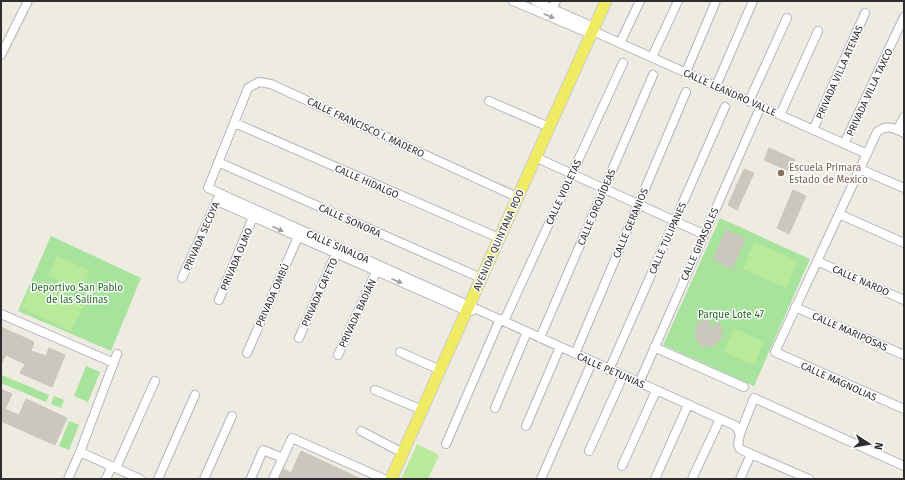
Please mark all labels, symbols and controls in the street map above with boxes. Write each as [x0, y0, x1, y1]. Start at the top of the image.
one-way arrow [543, 14, 555, 20]
street label: PRIVADA VILLA ATENAS [814, 23, 866, 121]
street label: PRIVADA VILLA TAXCO [844, 47, 896, 138]
street label: CALLE LEANDRO VALLE [681, 67, 778, 119]
street label: CALLE FRANCISCO I. MADERO [305, 95, 426, 160]
street label: CALLE VIOLETAS [543, 157, 585, 227]
street label: CALLE HIDALGO [333, 162, 401, 201]
place label: Escuela Primara Estado de Mexico [789, 162, 868, 186]
street label: CALLE ORQUÍDEAS [574, 166, 619, 247]
marker: Escuela Primara Estado de Mexico [776, 168, 786, 178]
street label: CALLE GERANIOS [611, 186, 651, 260]
street label: AVENIDA QUINTANA ROO [471, 188, 527, 293]
street label: PRIVADA SECOYA [181, 200, 223, 273]
street label: CALLE TULIPANES [647, 200, 689, 276]
street label: CALLE SONORA [316, 202, 383, 240]
street label: CALLE GIRASOLES [678, 206, 722, 283]
street label: PRIVADA OLMO [218, 226, 256, 293]
one-way arrow [273, 226, 285, 232]
street label: CALLE SINALOA [304, 228, 371, 266]
street label: PRIVADA CAFETO [299, 256, 340, 329]
street label: PRIVADA OMBÚ [252, 261, 292, 329]
street label: CALLE NARDO [830, 263, 891, 299]
street label: PRIVADA BADIÁN [335, 276, 379, 350]
one-way arrow [392, 279, 404, 285]
park label: Deportivo San Pablo de las Salinas [31, 282, 123, 306]
park label: Parque Lote 47 [698, 309, 764, 321]
street label: CALLE MARIPOSAS [810, 310, 890, 354]
street label: CALLE PETUNIAS [575, 351, 647, 392]
street label: CALLE MAGNOLIAS [799, 360, 879, 404]
north arrow [849, 424, 889, 464]
text: N [871, 441, 885, 451]

